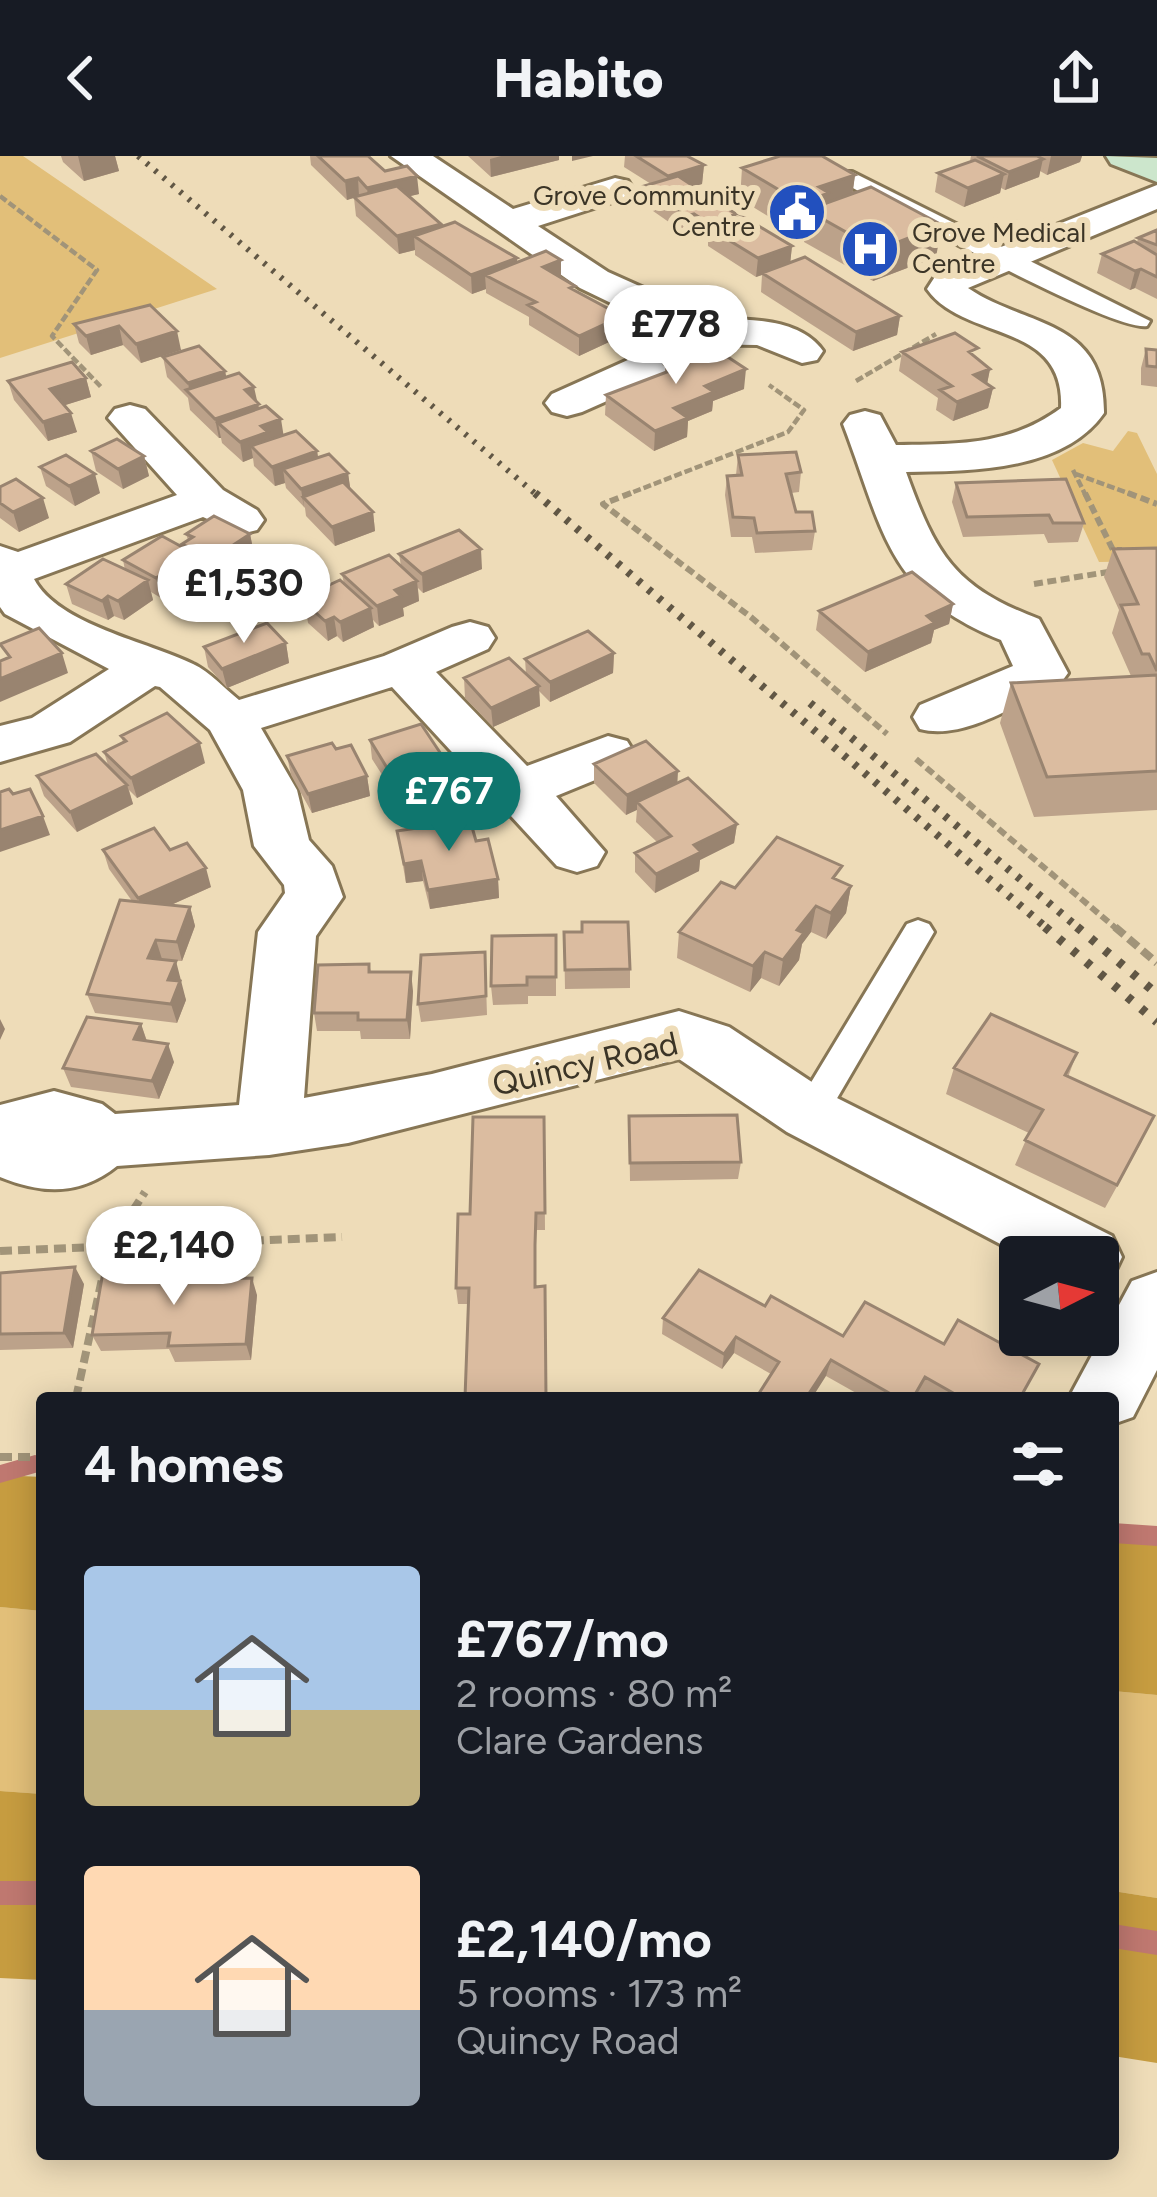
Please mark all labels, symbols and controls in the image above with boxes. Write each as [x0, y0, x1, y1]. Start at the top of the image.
icon: back [48, 45, 114, 111]
icon: share [1043, 45, 1109, 111]
text: Habito [493, 46, 664, 111]
place label: Grove Community Centre [533, 179, 755, 243]
public building icon: Grove Community Centre [766, 181, 828, 243]
place label: Grove Medical Centre [912, 216, 1086, 280]
hospital icon: Grove Medical Centre [839, 218, 901, 280]
pin: £778 [605, 285, 747, 387]
text: £778 [631, 300, 721, 347]
pin: £1,530 [146, 544, 342, 646]
text: £1,530 [184, 559, 304, 606]
pin: £767 [378, 752, 520, 854]
text: £767 [404, 767, 494, 814]
street label: Quincy Road [489, 1023, 682, 1104]
pin: £2,140 [76, 1206, 272, 1308]
text: £2,140 [113, 1221, 235, 1268]
north arrow [999, 1236, 1119, 1356]
map controls [999, 1236, 1119, 1356]
icon: filters [1005, 1431, 1071, 1497]
text: 4 homes [84, 1434, 284, 1495]
text: £767/mo [456, 1609, 669, 1670]
icon: home [180, 1614, 324, 1758]
text: 2 rooms · 80 m² [456, 1670, 732, 1717]
text: Clare Gardens [456, 1717, 704, 1764]
text: £2,140/mo [456, 1909, 712, 1970]
icon: home [180, 1914, 324, 2058]
text: 5 rooms · 173 m² [456, 1970, 742, 2017]
text: Quincy Road [456, 2017, 680, 2064]

